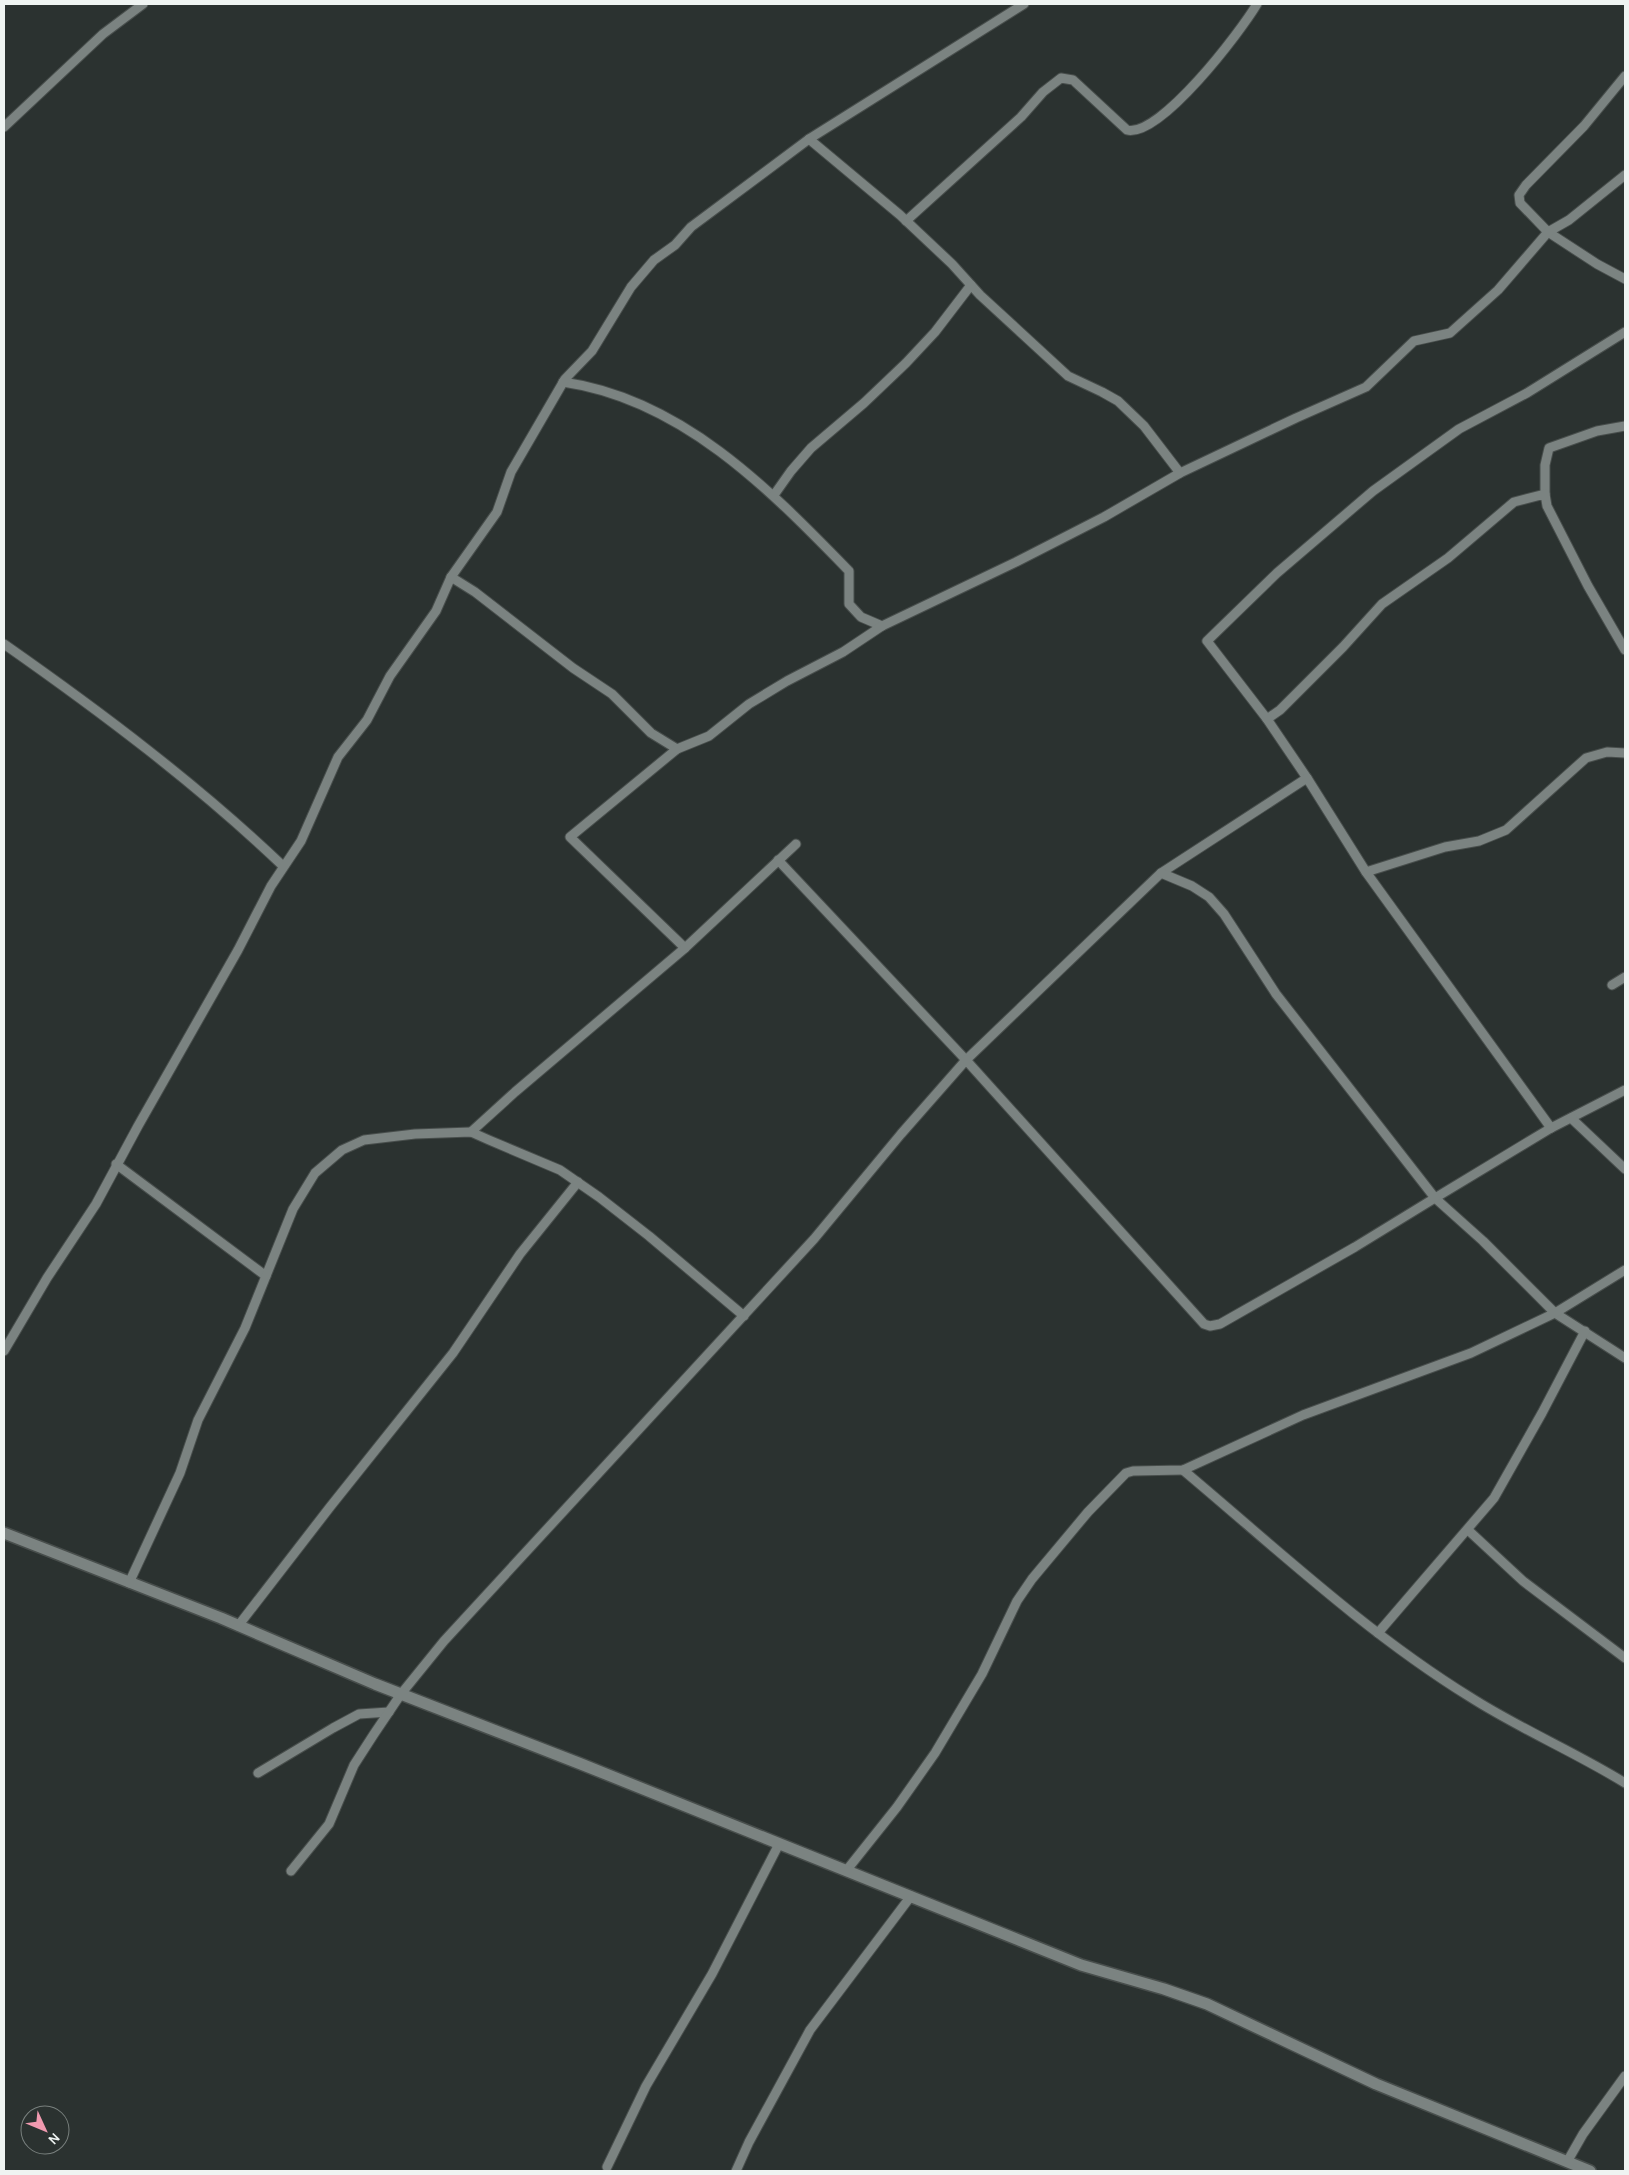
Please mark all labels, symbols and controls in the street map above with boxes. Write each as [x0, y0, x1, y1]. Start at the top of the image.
north arrow [20, 2105, 70, 2155]
text: N [44, 2129, 64, 2148]

